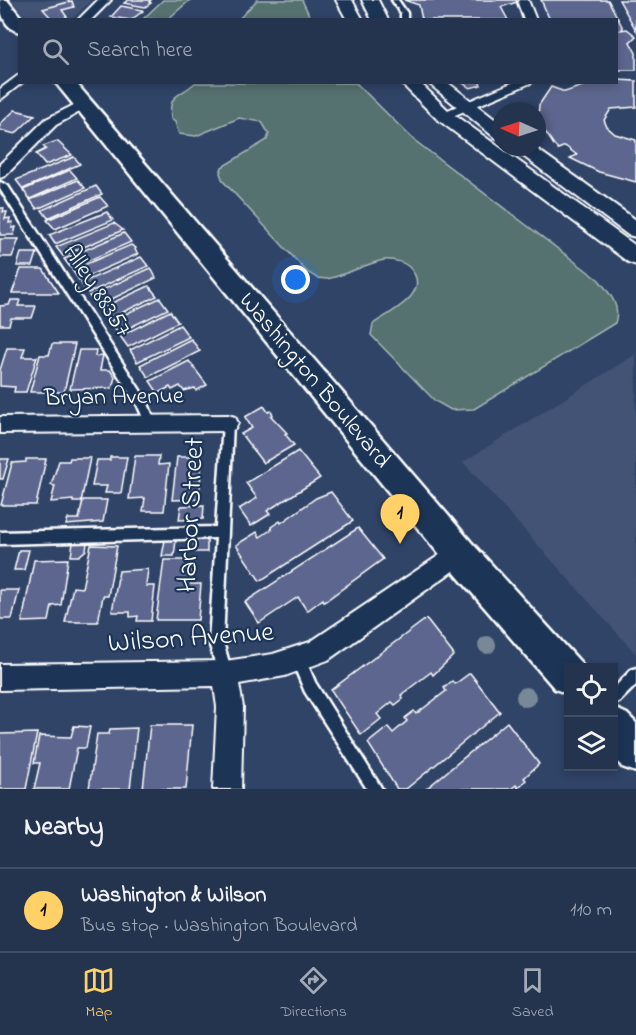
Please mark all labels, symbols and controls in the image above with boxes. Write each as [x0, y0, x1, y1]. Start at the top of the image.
search box [18, 18, 618, 84]
icon: search [39, 35, 72, 68]
text: Search here [87, 35, 192, 67]
north arrow [492, 102, 546, 156]
street label: Alley 88357 [52, 238, 139, 345]
your location [281, 265, 310, 294]
street label: Washington Boulevard [230, 285, 399, 477]
street label: Bryan Avenue [43, 379, 184, 418]
street label: Harbor Street [167, 436, 217, 594]
pin: 1 [380, 494, 420, 544]
street label: Wilson Avenue [107, 613, 276, 665]
map controls [564, 663, 618, 771]
button: locate [564, 663, 618, 717]
button: layers [564, 717, 618, 771]
text: Nearby [24, 809, 103, 847]
text: Washington & Wilson [81, 880, 266, 912]
text: 1 [40, 896, 47, 925]
text: 110 m [570, 896, 612, 925]
text: Bus stop · Washington Boulevard [81, 912, 357, 941]
tab: Map [82, 964, 115, 1024]
tab: Directions [280, 964, 347, 1024]
tab: Saved [512, 964, 554, 1024]

